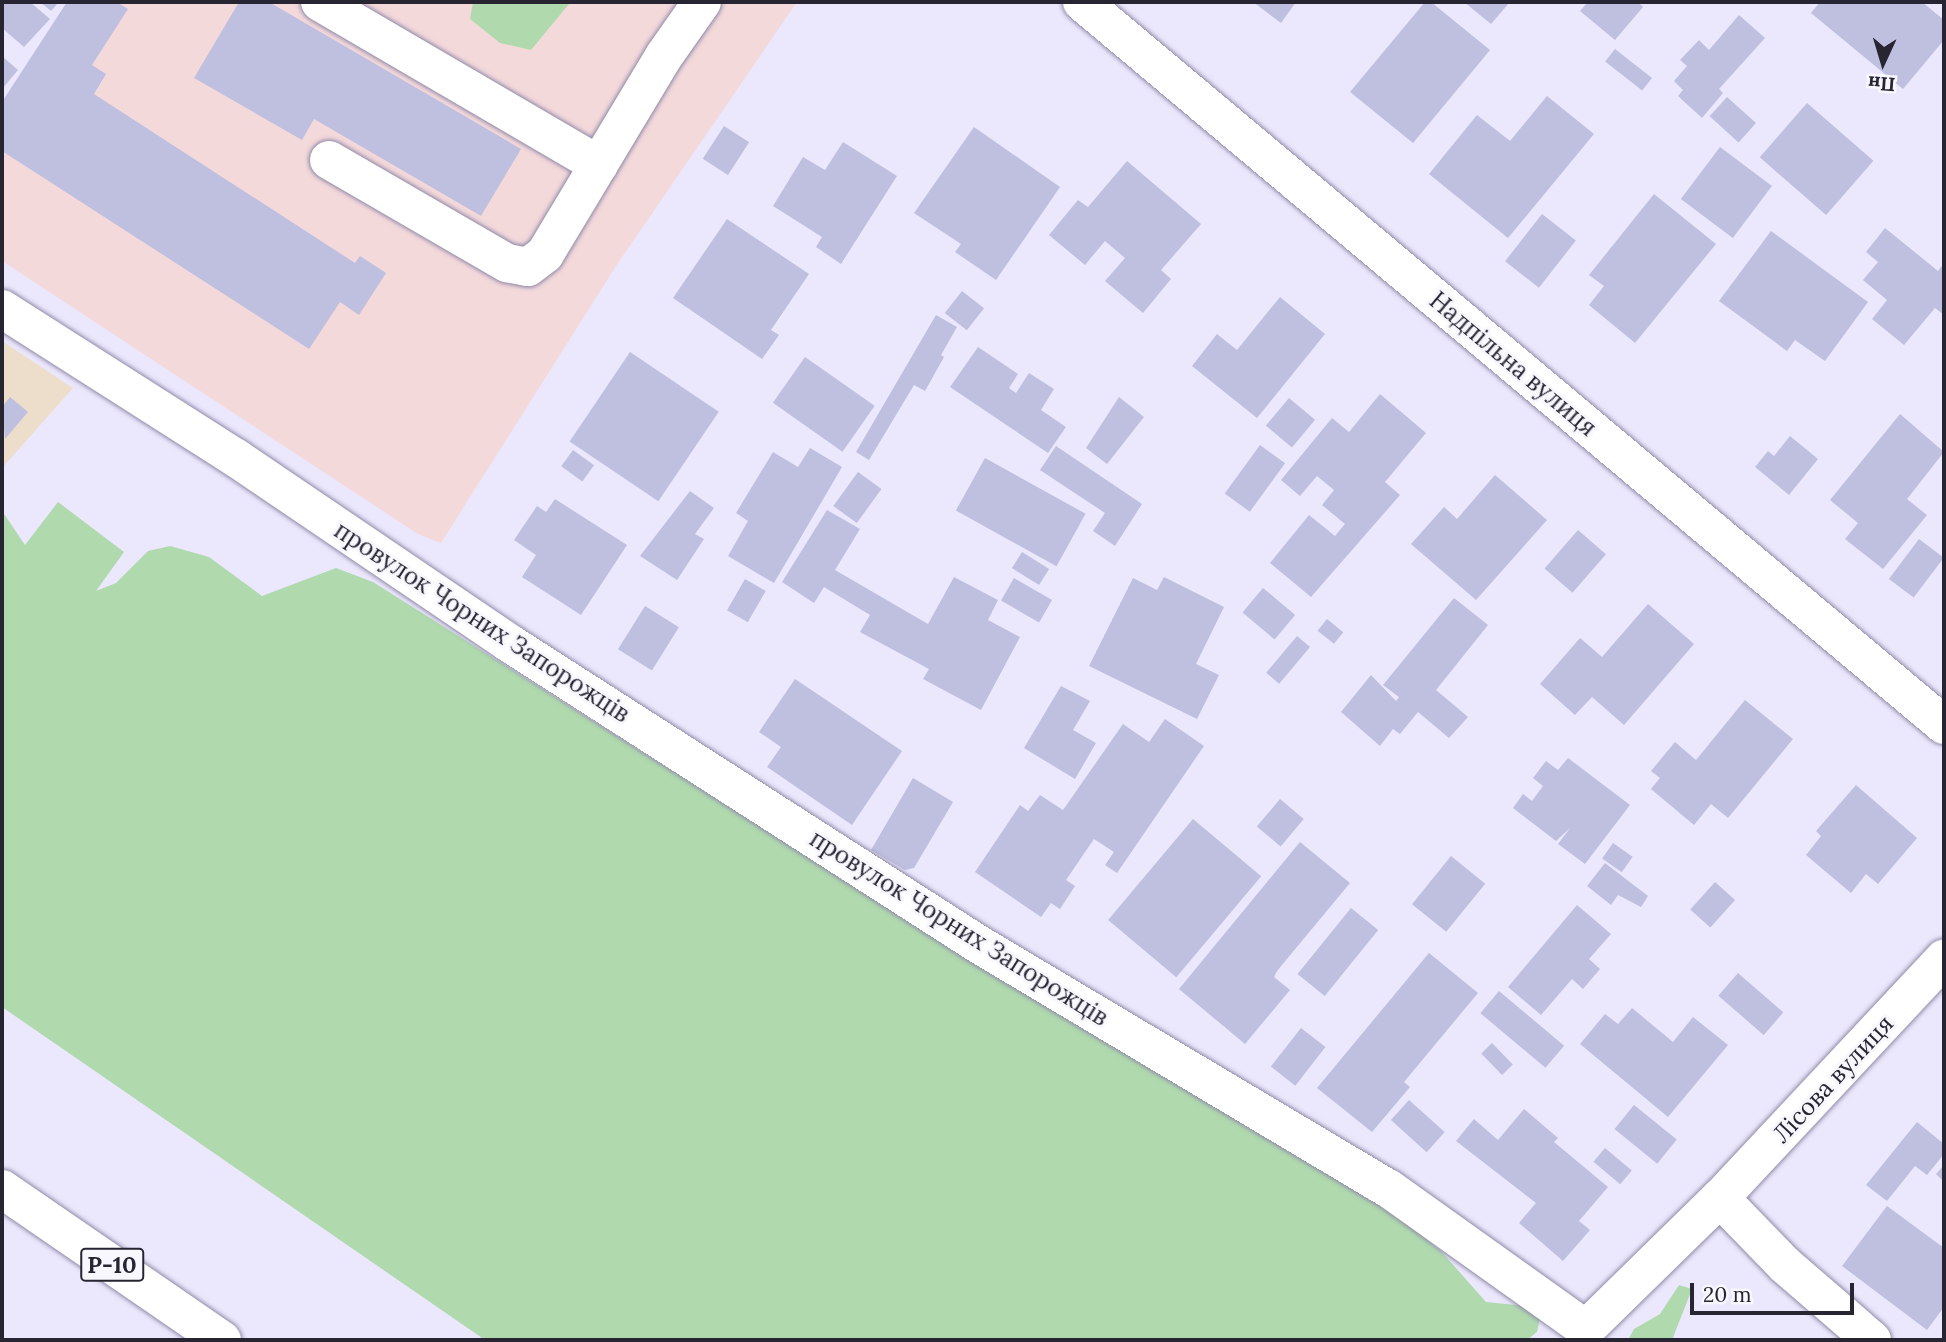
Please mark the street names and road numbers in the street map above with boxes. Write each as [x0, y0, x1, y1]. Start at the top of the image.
street label: Надпільна вулиця [1424, 286, 1602, 442]
street label: провулок Чорних Запорожців [329, 516, 635, 728]
street label: провулок Чорних Запорожців [805, 824, 1113, 1032]
street label: Лісова вулиця [1767, 1009, 1899, 1149]
road number: Р-10 [79, 1246, 145, 1284]

